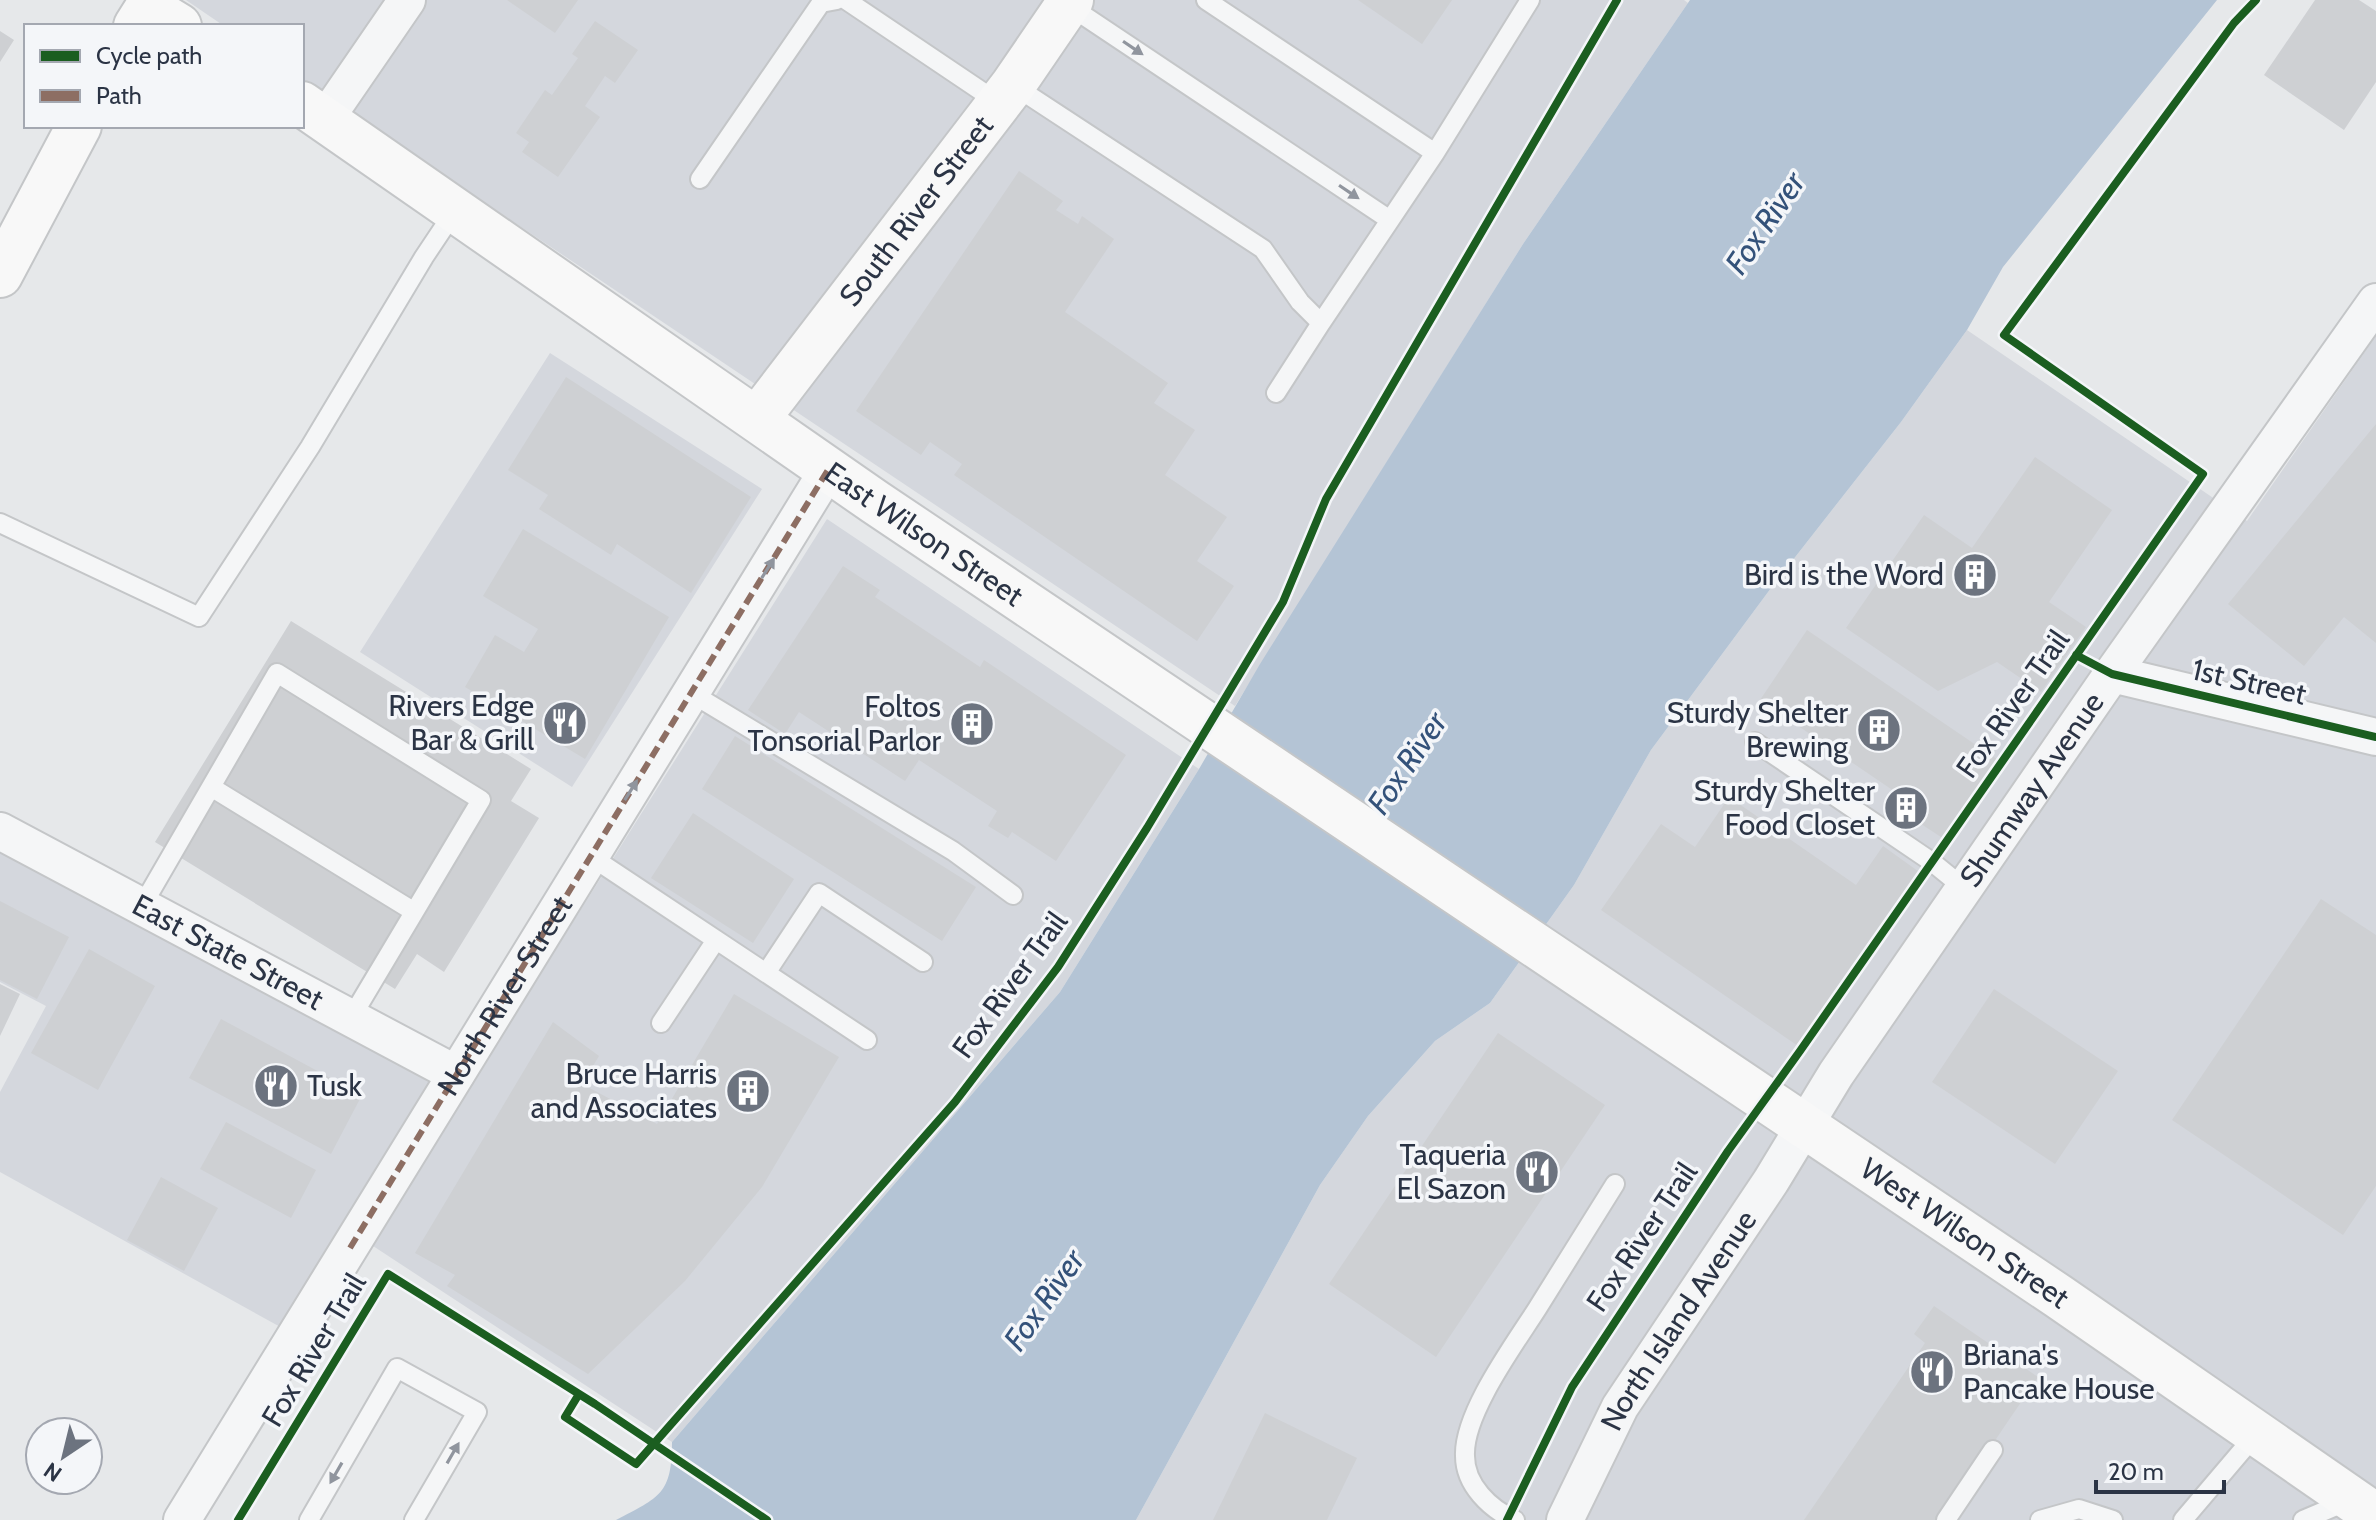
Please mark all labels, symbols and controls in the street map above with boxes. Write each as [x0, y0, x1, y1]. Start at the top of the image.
legend [24, 24, 304, 128]
one-way arrow [1122, 40, 1143, 55]
text: Cycle path [96, 41, 202, 70]
text: Path [96, 81, 142, 110]
street label: South River Street [831, 108, 1001, 313]
water label: Fox River [1716, 163, 1813, 281]
one-way arrow [1338, 185, 1360, 199]
street label: East Wilson Street [817, 454, 1030, 614]
building icon: Bird is the Word [1951, 551, 1999, 599]
place label: Bird is the Word [1744, 556, 1944, 593]
one-way arrow [760, 557, 774, 579]
street label: Fox River Trail [1948, 623, 2077, 785]
street label: 1st Street [2188, 650, 2310, 713]
street label: Shumway Avenue [1952, 685, 2112, 894]
place label: Rivers Edge Bar & Grill [388, 687, 534, 758]
place label: Foltos Tonsorial Parlor [748, 688, 942, 759]
place label: Sturdy Shelter Brewing [1667, 694, 1849, 765]
restaurant icon: Rivers Edge Bar & Grill [541, 699, 589, 747]
building icon: Foltos Tonsorial Parlor [948, 700, 996, 748]
water label: Fox River [1358, 703, 1455, 821]
building icon: Sturdy Shelter Brewing [1855, 706, 1903, 754]
place label: Sturdy Shelter Food Closet [1694, 772, 1876, 843]
one-way arrow [624, 779, 639, 800]
building icon: Sturdy Shelter Food Closet [1882, 784, 1930, 832]
street label: East State Street [126, 886, 330, 1018]
street label: North River Street [429, 889, 580, 1102]
street label: Fox River Trail [944, 904, 1075, 1065]
place label: Bruce Harris and Associates [531, 1055, 717, 1126]
restaurant icon: Tusk [252, 1062, 300, 1110]
place label: Tusk [307, 1067, 363, 1104]
building icon: Bruce Harris and Associates [724, 1067, 772, 1115]
place label: Taqueria El Sazon [1397, 1136, 1507, 1207]
restaurant icon: Taqueria El Sazon [1513, 1148, 1561, 1196]
street label: West Wilson Street [1854, 1150, 2076, 1316]
street label: Fox River Trail [1578, 1155, 1705, 1318]
street label: North Island Avenue [1592, 1203, 1764, 1436]
water label: Fox River [995, 1241, 1093, 1358]
street label: Fox River Trail [253, 1266, 374, 1433]
place label: Briana's Pancake House [1963, 1336, 2155, 1407]
restaurant icon: Briana's Pancake House [1908, 1348, 1956, 1396]
north arrow [24, 1416, 104, 1496]
one-way arrow [446, 1442, 460, 1464]
scale bar [2096, 1444, 2224, 1494]
text: N [39, 1456, 67, 1487]
text: 20 m [2108, 1457, 2164, 1486]
one-way arrow [329, 1462, 343, 1484]

